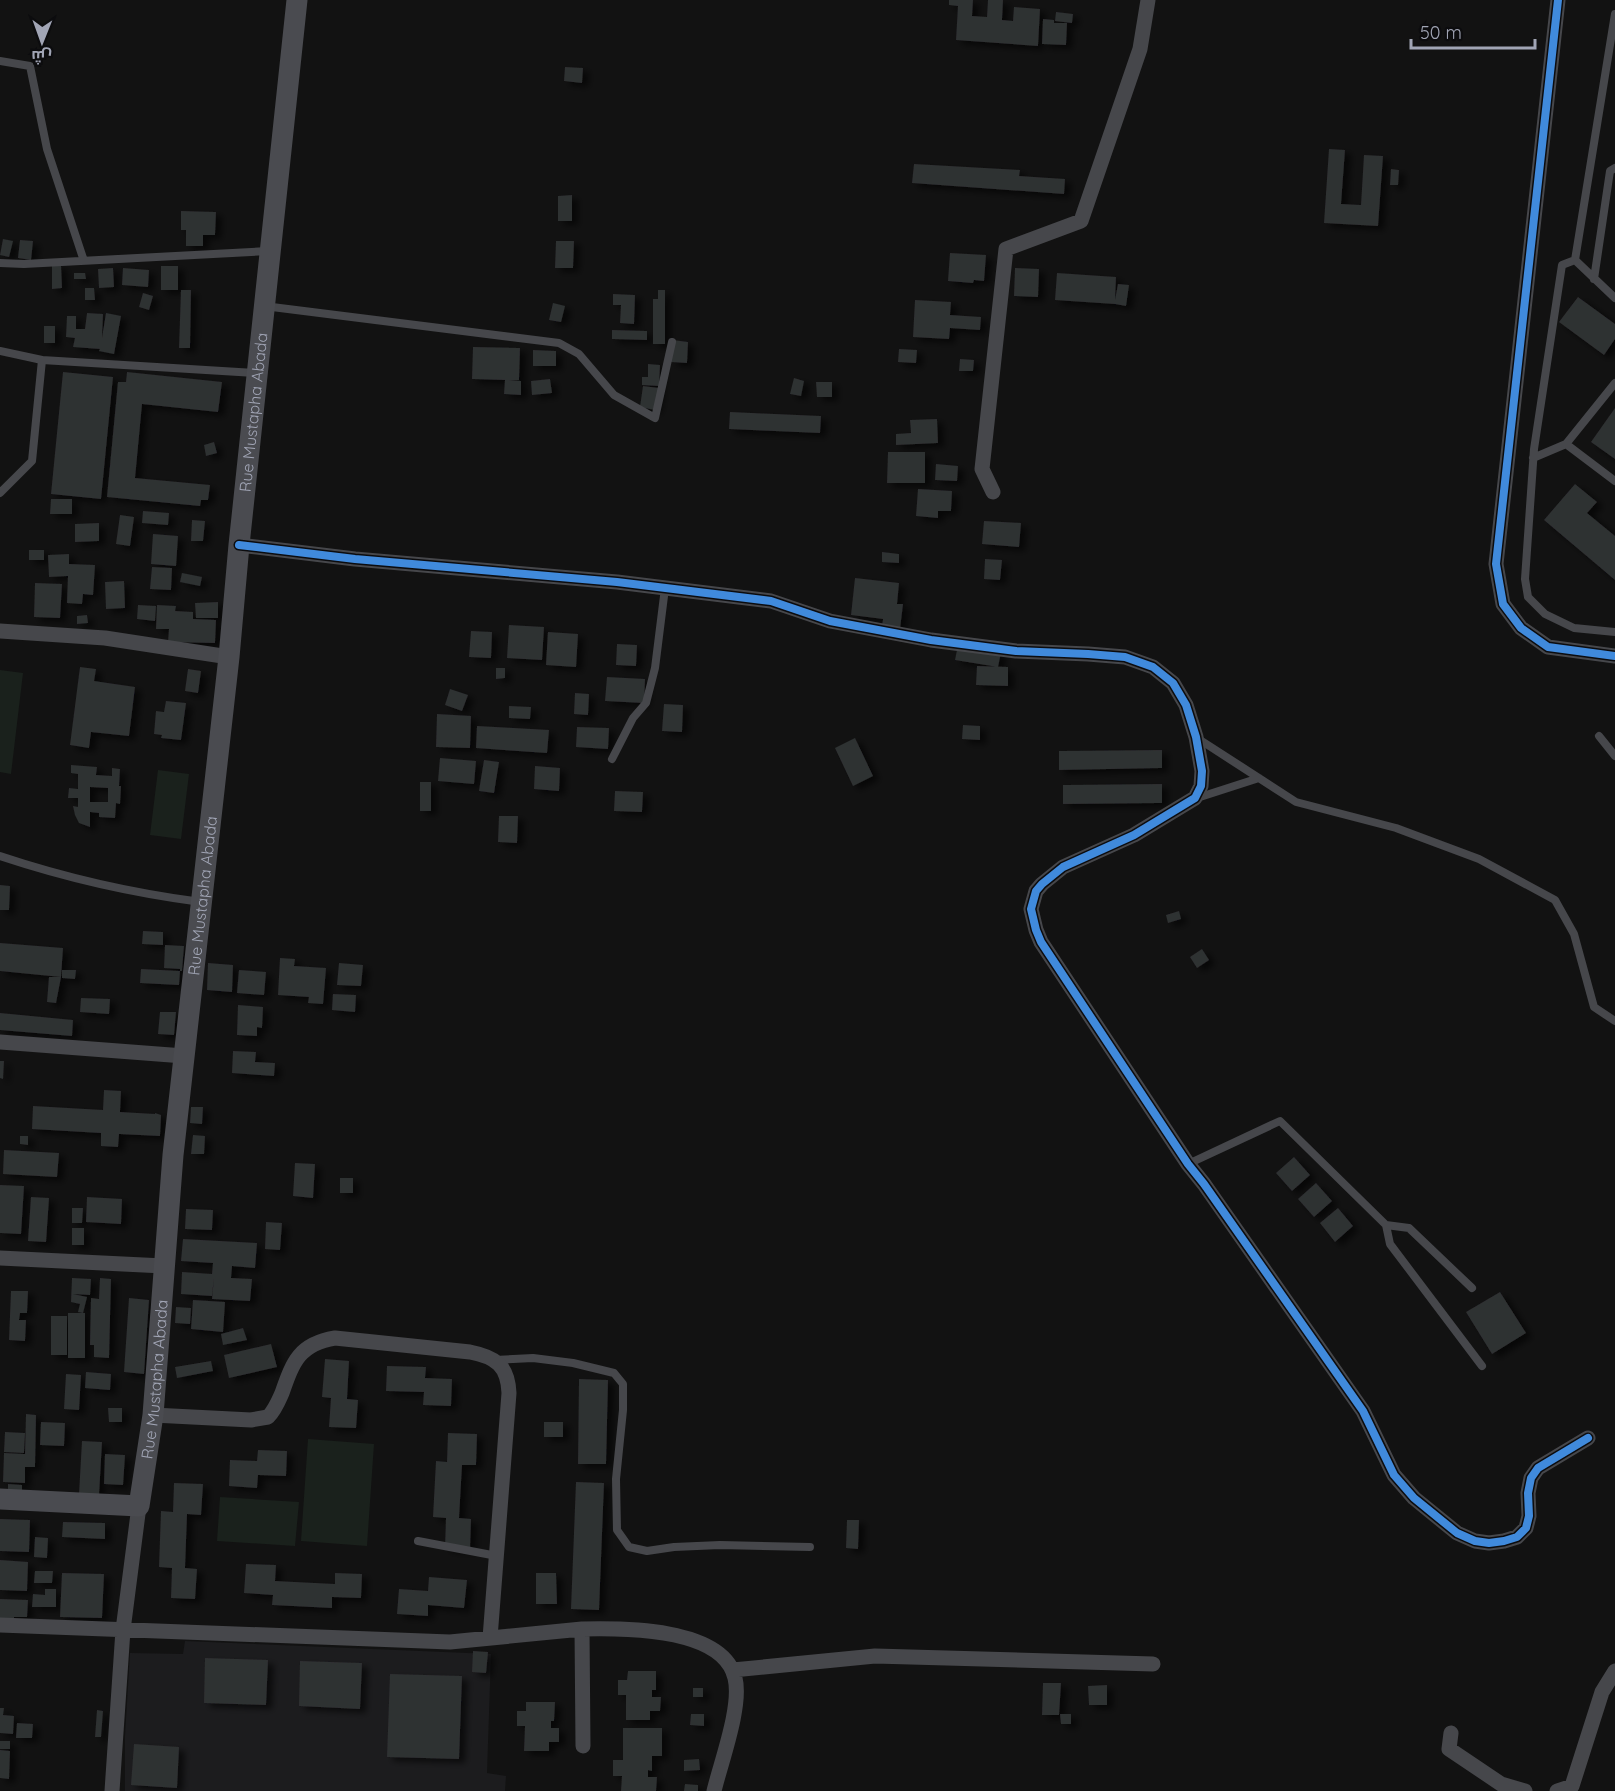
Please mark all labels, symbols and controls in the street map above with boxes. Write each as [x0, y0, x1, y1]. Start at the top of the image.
north arrow [12, 12, 72, 72]
scale bar [1411, 12, 1536, 50]
text: 50 m [1420, 21, 1462, 44]
text: ش [31, 47, 52, 67]
street label: Rue Mustapha Abada [235, 332, 272, 493]
street label: Rue Mustapha Abada [183, 815, 221, 976]
street label: Rue Mustapha Abada [136, 1299, 172, 1460]

